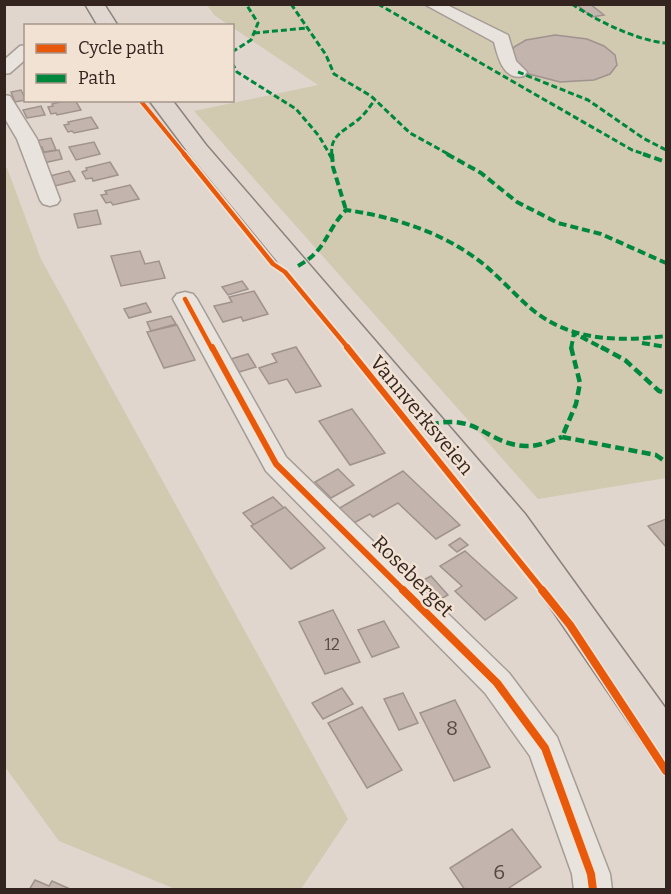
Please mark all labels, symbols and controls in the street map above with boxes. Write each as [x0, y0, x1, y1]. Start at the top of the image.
legend [24, 24, 234, 102]
text: Cycle path [78, 37, 164, 59]
text: Path [78, 67, 116, 89]
street label: Vannverksveien [365, 351, 479, 480]
street label: Roseberget [367, 530, 459, 622]
house number: 12 [324, 635, 340, 654]
house number: 8 [446, 716, 458, 740]
house number: 6 [493, 860, 505, 884]

